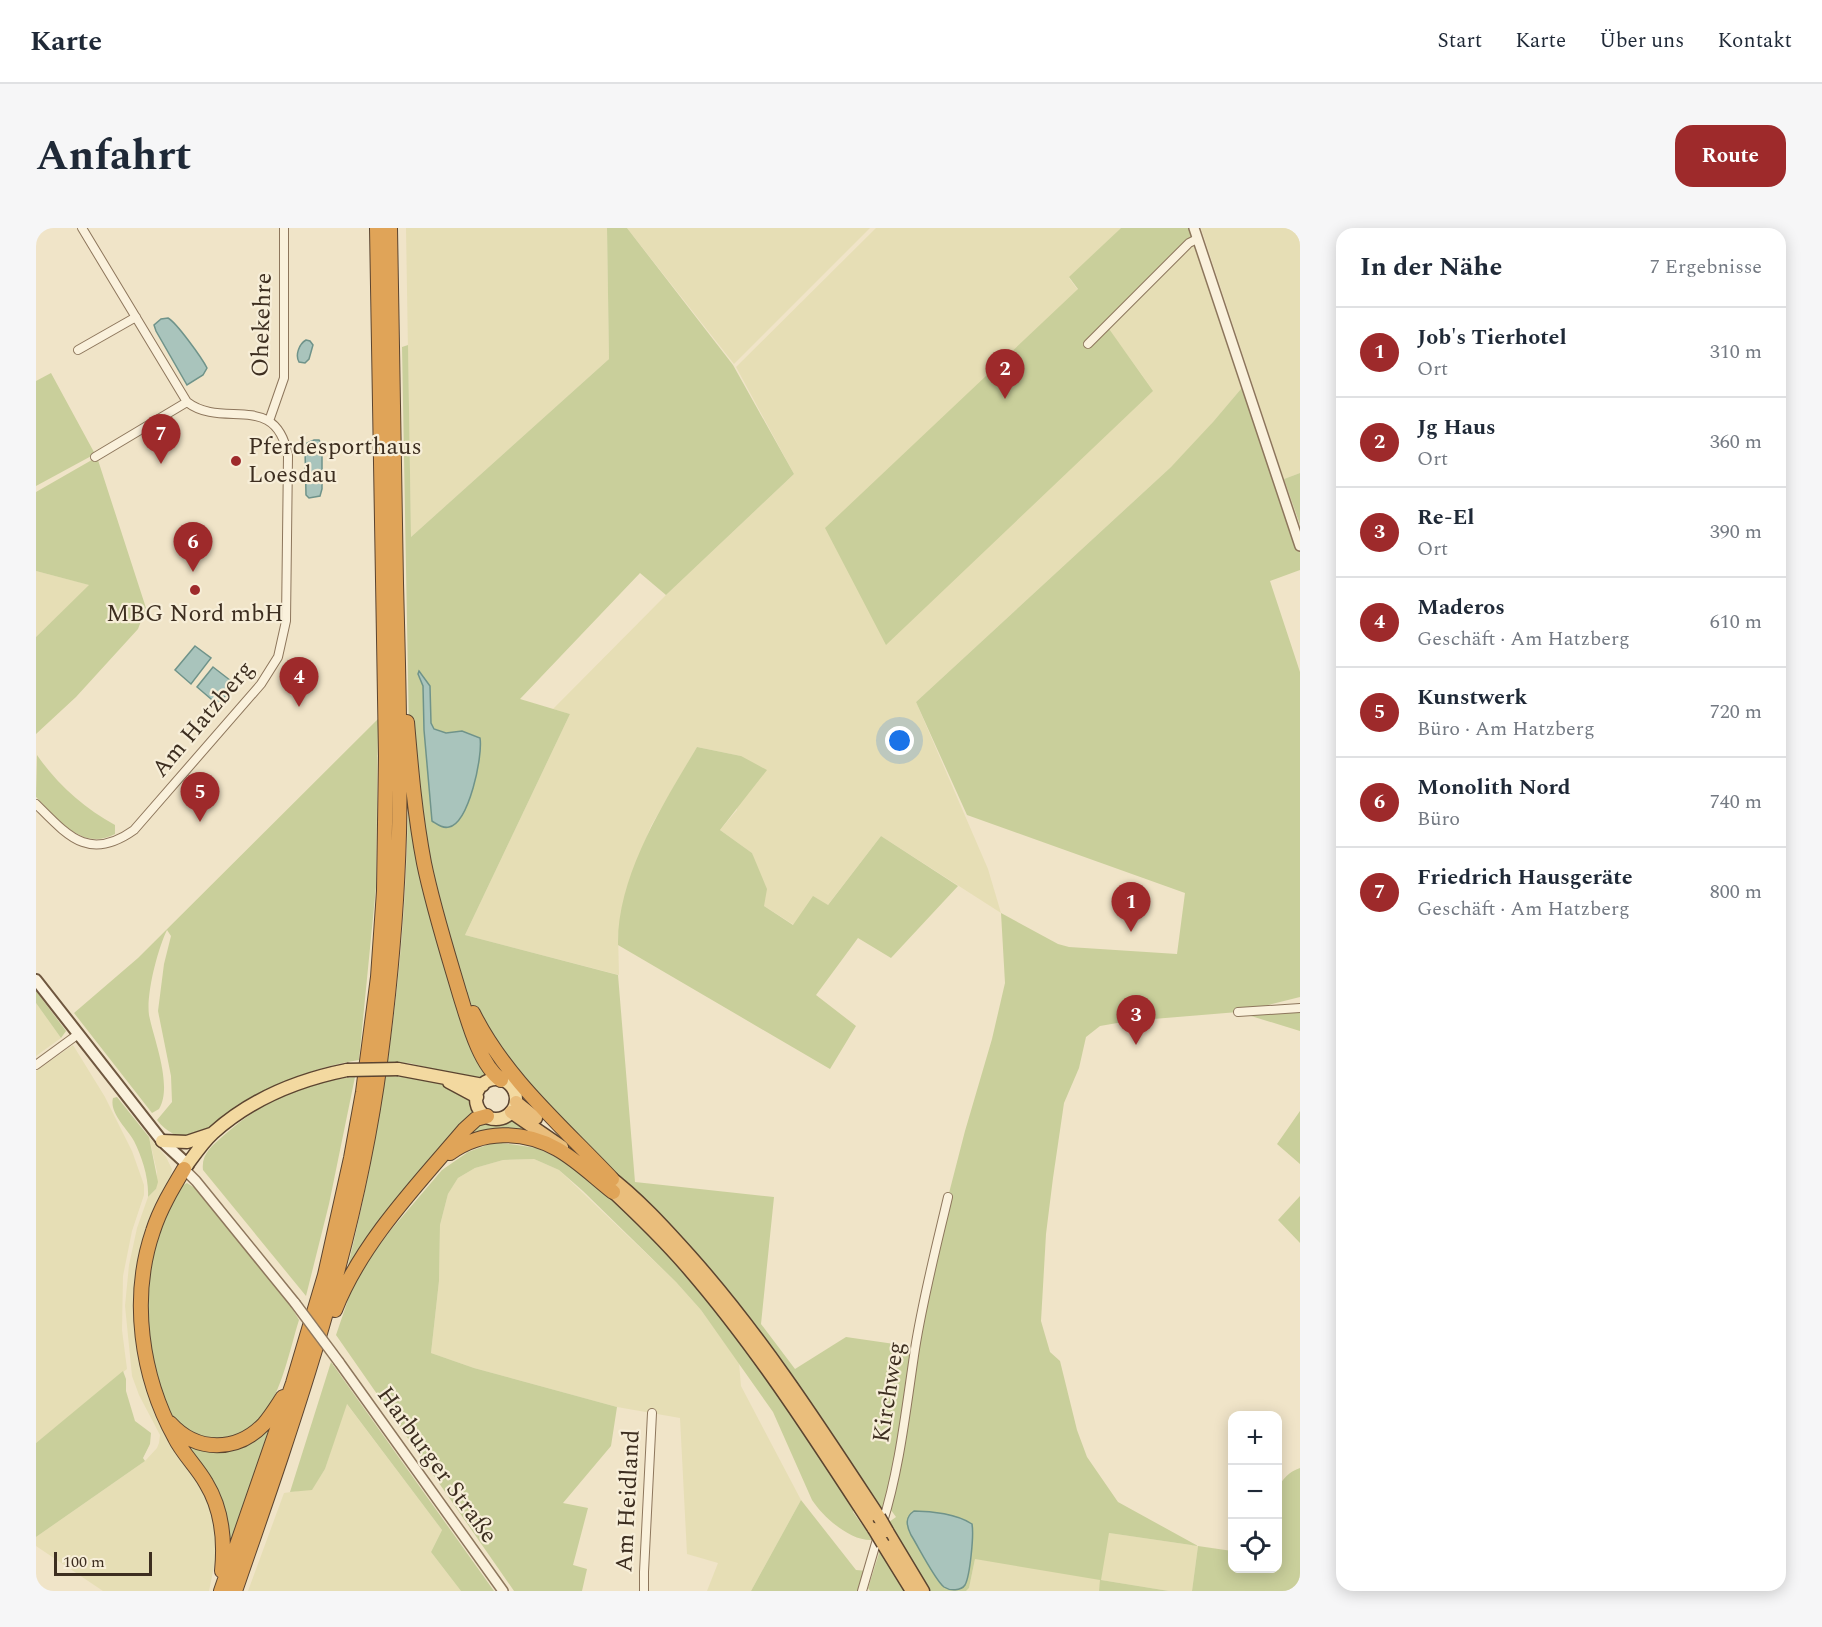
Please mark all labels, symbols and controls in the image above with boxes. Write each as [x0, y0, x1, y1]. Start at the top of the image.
text: Karte [30, 20, 102, 63]
text: Start [1437, 25, 1482, 57]
text: Karte [1515, 25, 1566, 57]
text: Über uns [1599, 25, 1684, 57]
text: Kontakt [1717, 25, 1792, 57]
text: Anfahrt [36, 125, 192, 188]
button: Route [1675, 125, 1786, 187]
text: In der Nähe [1360, 247, 1502, 287]
text: 7 Ergebnisse [1650, 252, 1762, 282]
street label: Ohekehre [242, 272, 282, 378]
text: Job's Tierhotel [1417, 321, 1567, 354]
text: 1 [1374, 337, 1385, 367]
text: 310 m [1710, 337, 1762, 367]
pin: 2 [986, 350, 1024, 399]
text: Ort [1417, 354, 1448, 384]
text: Jg Haus [1417, 411, 1496, 444]
pin: 7 [142, 414, 180, 464]
text: 2 [1374, 427, 1385, 457]
text: 360 m [1710, 427, 1762, 457]
place label: Pferdesporthaus Loesdau [248, 429, 422, 493]
text: Ort [1417, 444, 1448, 474]
marker: Pferdesporthaus Loesdau [229, 454, 243, 468]
text: Re-El [1417, 501, 1475, 534]
text: 3 [1374, 517, 1385, 547]
text: 390 m [1710, 517, 1762, 547]
pin: 6 [174, 522, 212, 572]
text: Ort [1417, 534, 1448, 564]
marker: MBG Nord mbH [188, 583, 202, 597]
text: Maderos [1417, 591, 1505, 624]
place label: MBG Nord mbH [106, 596, 284, 632]
text: 4 [1374, 607, 1385, 637]
text: 610 m [1710, 607, 1762, 637]
text: Geschäft · Am Hatzberg [1417, 624, 1630, 654]
street label: Am Hatzberg [143, 653, 263, 785]
pin: 4 [280, 658, 318, 707]
text: Kunstwerk [1417, 681, 1528, 714]
text: 5 [1374, 697, 1385, 727]
text: 720 m [1710, 697, 1762, 727]
text: Büro · Am Hatzberg [1417, 714, 1595, 744]
your location [885, 726, 914, 755]
text: Monolith Nord [1417, 771, 1571, 804]
pin: 5 [180, 772, 220, 822]
text: 6 [1374, 787, 1385, 817]
text: 740 m [1710, 787, 1762, 817]
text: Büro [1417, 804, 1460, 834]
text: Friedrich Hausgeräte [1417, 861, 1633, 894]
text: 7 [1374, 877, 1385, 907]
text: 800 m [1710, 877, 1762, 907]
pin: 1 [1112, 882, 1150, 932]
text: Geschäft · Am Hatzberg [1417, 894, 1630, 924]
pin: 3 [1116, 996, 1156, 1045]
street label: Kirchweg [863, 1339, 915, 1445]
street label: Harburger Straße [368, 1379, 506, 1551]
map controls [1228, 1411, 1282, 1573]
button: + [1228, 1411, 1282, 1465]
street label: Am Heidland [606, 1429, 650, 1573]
button: − [1228, 1465, 1282, 1519]
button: locate [1228, 1519, 1282, 1573]
scale bar [54, 1549, 152, 1576]
text: 100 m [63, 1550, 105, 1574]

